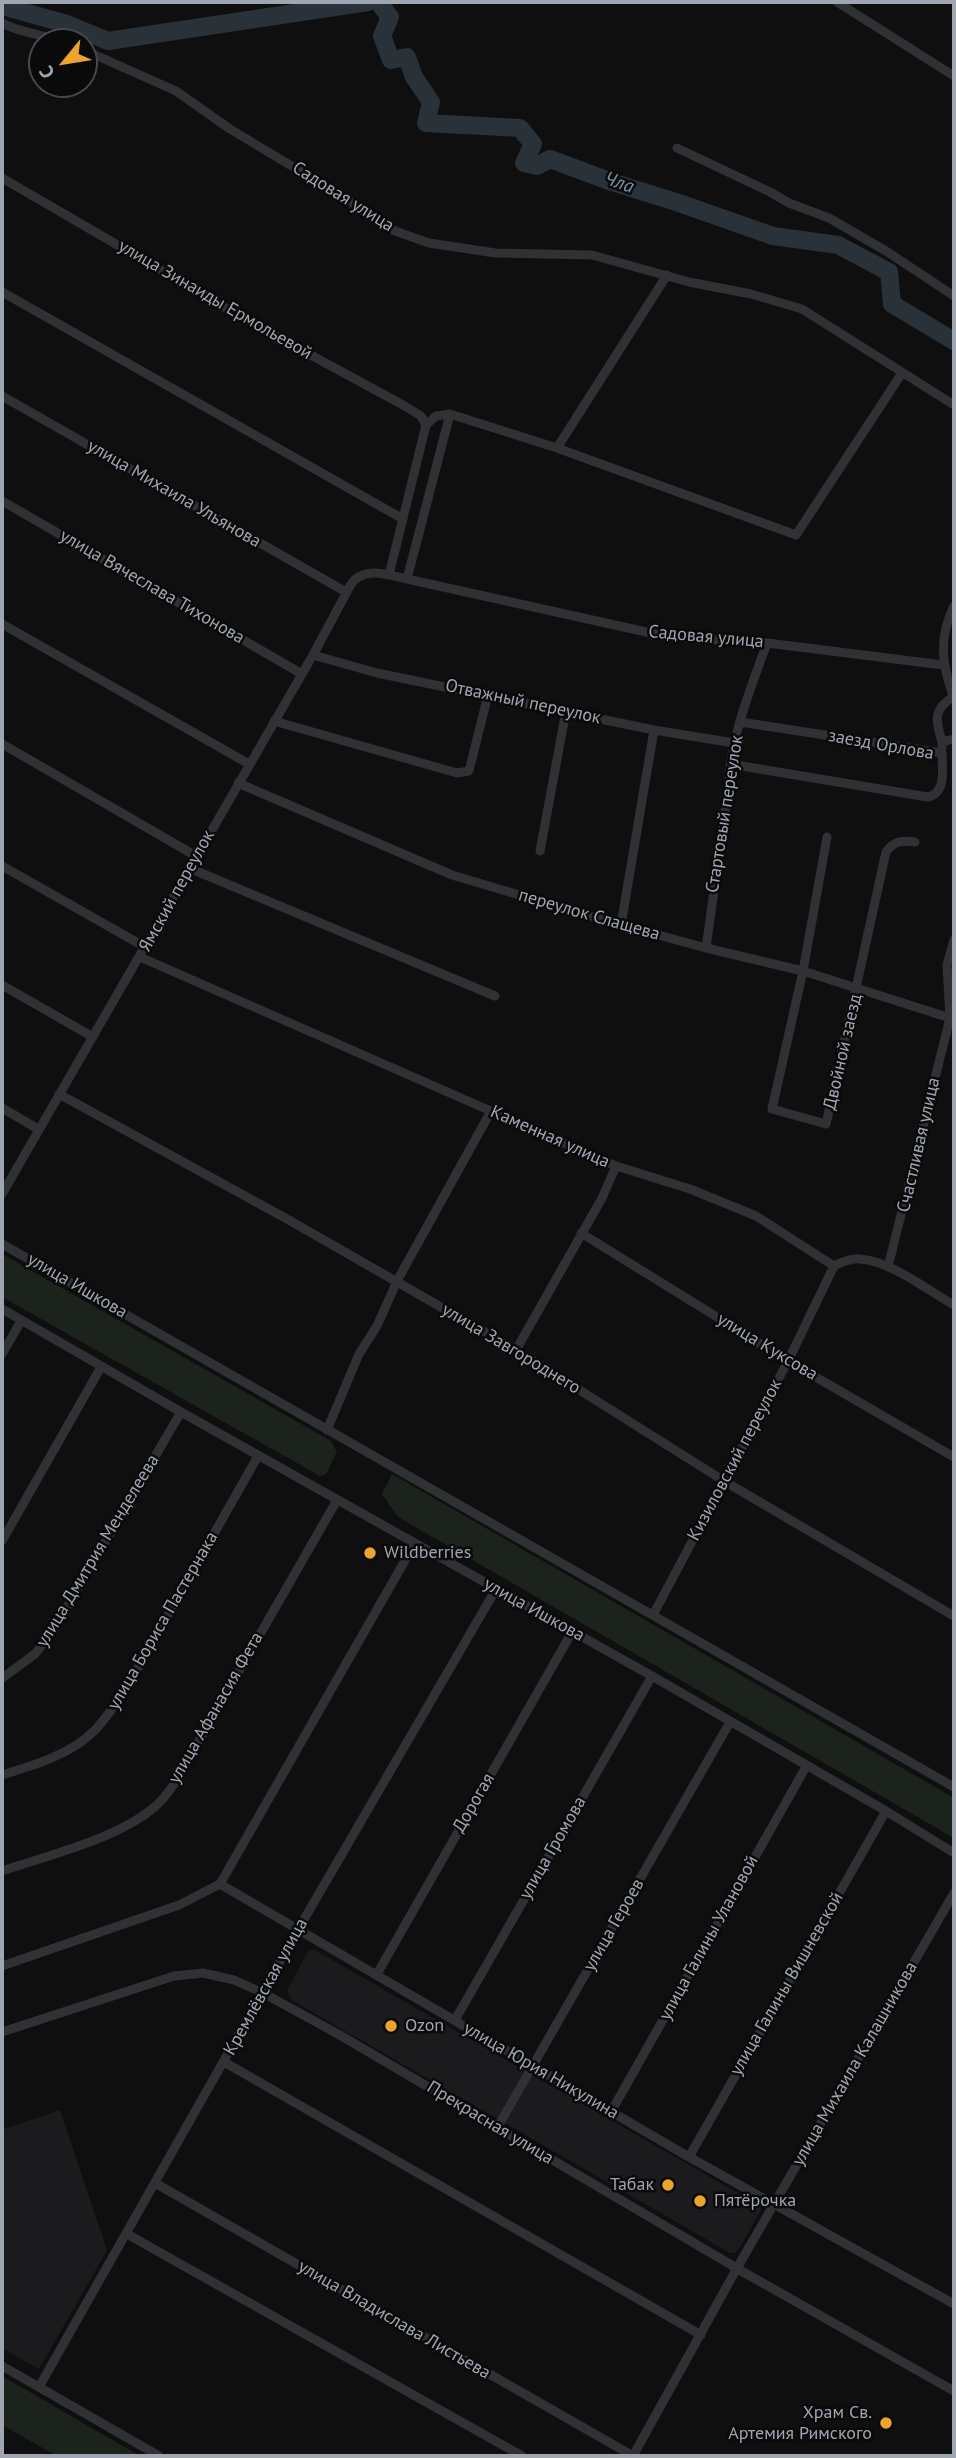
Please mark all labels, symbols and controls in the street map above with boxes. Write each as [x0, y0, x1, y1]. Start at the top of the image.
north arrow [28, 28, 98, 98]
text: С [33, 62, 60, 83]
street label: Садовая улица [288, 157, 398, 237]
water label: Чла [601, 167, 637, 199]
street label: улица Зинаиды Ермольевой [114, 236, 316, 364]
street label: улица Михаила Ульянова [83, 435, 265, 553]
street label: улица Вячеслава Тихонова [56, 525, 248, 649]
street label: Садовая улица [647, 621, 765, 653]
street label: Отважный переулок [443, 675, 603, 729]
street label: заезд Орлова [826, 725, 936, 765]
street label: Стартовый переулок [702, 734, 748, 894]
street label: Ямский переулок [135, 826, 219, 956]
street label: переулок Слащева [516, 885, 662, 945]
street label: Двойной заезд [819, 992, 867, 1112]
street label: Счастливая улица [893, 1075, 945, 1215]
street label: Каменная улица [487, 1101, 613, 1173]
street label: улица Ишкова [23, 1249, 131, 1323]
street label: улица Завгороднего [438, 1299, 584, 1399]
street label: улица Куксова [713, 1308, 821, 1386]
street label: Кизиловский переулок [683, 1375, 787, 1545]
street label: улица Дмитрия Менделеева [32, 1451, 164, 1651]
street label: улица Бориса Пастернака [103, 1528, 223, 1714]
place label: Wildberries [384, 1542, 471, 1564]
marker: Wildberries [362, 1545, 378, 1561]
street label: улица Ишкова [480, 1573, 588, 1647]
street label: улица Афанасия Фета [164, 1628, 268, 1788]
street label: Дорогая [448, 1770, 500, 1836]
street label: улица Громова [515, 1793, 591, 1903]
street label: улица Галины Улановой [655, 1852, 763, 2024]
street label: улица Героев [579, 1875, 649, 1975]
street label: улица Галины Вишневской [726, 1888, 848, 2080]
street label: Кремлёвская улица [219, 1915, 313, 2059]
street label: улица Михаила Калашникова [788, 1958, 922, 2170]
place label: Ozon [405, 2015, 444, 2037]
marker: Ozon [383, 2018, 399, 2034]
street label: улица Юрия Никулина [459, 2018, 623, 2124]
street label: Прекрасная улица [423, 2077, 557, 2169]
place label: Табак [610, 2174, 654, 2196]
marker: Табак [660, 2177, 676, 2193]
place label: Пятёрочка [714, 2190, 796, 2212]
marker: Пятёрочка [692, 2193, 708, 2209]
street label: улица Владислава Листьева [294, 2256, 494, 2384]
place label: Храм Св. Артемия Римского [728, 2402, 872, 2444]
marker: Храм Св. Артемия Римского [878, 2415, 894, 2431]

